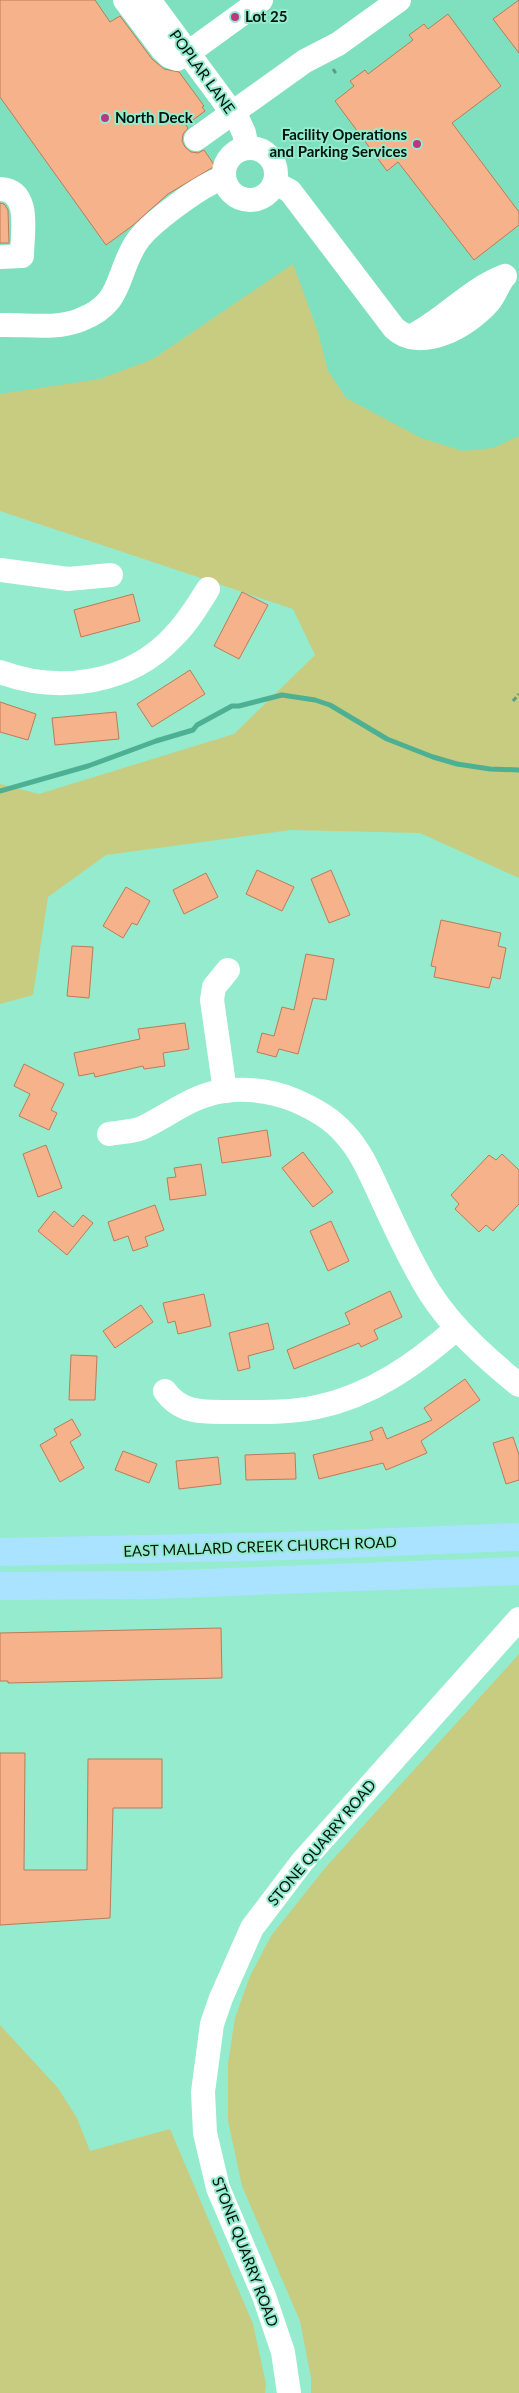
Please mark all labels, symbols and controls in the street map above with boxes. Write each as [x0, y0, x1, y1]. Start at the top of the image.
place label: Lot 25 [245, 7, 288, 25]
marker: Lot 25 [229, 11, 241, 23]
street label: POPLAR LANE [166, 26, 239, 117]
place label: North Deck [115, 108, 194, 126]
marker: North Deck [99, 112, 111, 124]
place label: Facility Operations and Parking Services [269, 125, 407, 160]
marker: Facility Operations and Parking Services [411, 138, 423, 150]
street label: EAST MALLARD CREEK CHURCH ROAD [123, 1532, 397, 1560]
street label: STONE QUARRY ROAD [263, 1776, 379, 1909]
street label: STONE QUARRY ROAD [209, 2174, 283, 2329]

